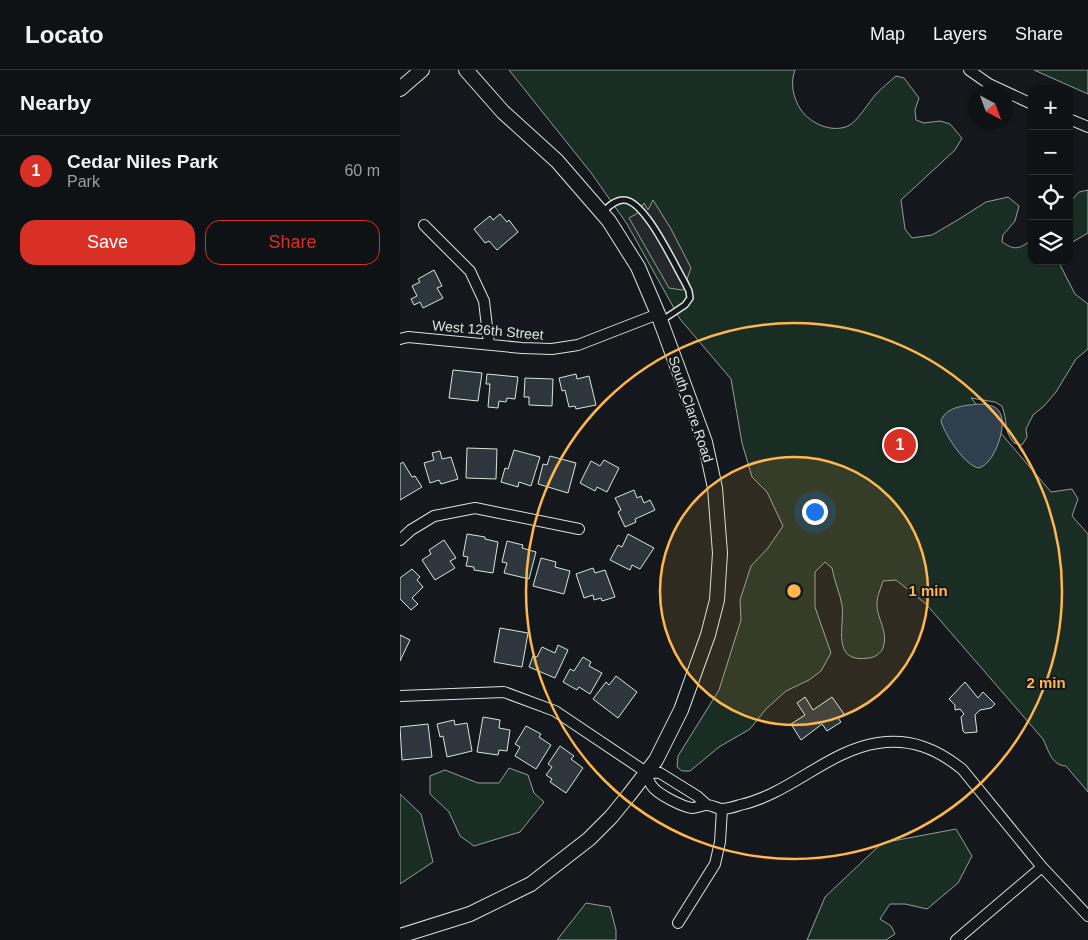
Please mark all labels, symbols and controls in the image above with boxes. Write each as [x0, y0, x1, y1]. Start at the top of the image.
text: Locato [25, 21, 104, 48]
text: Map [870, 24, 905, 44]
text: Layers [933, 24, 987, 44]
text: Share [1015, 24, 1063, 44]
north arrow [968, 85, 1013, 130]
map controls [1028, 85, 1073, 265]
button: + [1028, 85, 1073, 130]
text: Nearby [20, 91, 91, 114]
button: − [1028, 130, 1073, 175]
text: Cedar Niles Park [67, 151, 218, 172]
text: 1 [32, 162, 40, 179]
text: 60 m [344, 162, 380, 179]
text: Park [67, 173, 100, 190]
button: locate [1028, 175, 1073, 220]
button: Save [20, 220, 195, 265]
button: Share [205, 220, 380, 265]
button: layers [1028, 220, 1073, 265]
street label: West 126th Street [432, 317, 544, 343]
street label: South Clare Road [665, 354, 717, 464]
pin: 1 [884, 426, 916, 464]
your location [802, 499, 828, 525]
centre of rings [785, 582, 803, 600]
text: 1 min [908, 582, 948, 599]
text: 2 min [1026, 674, 1066, 691]

